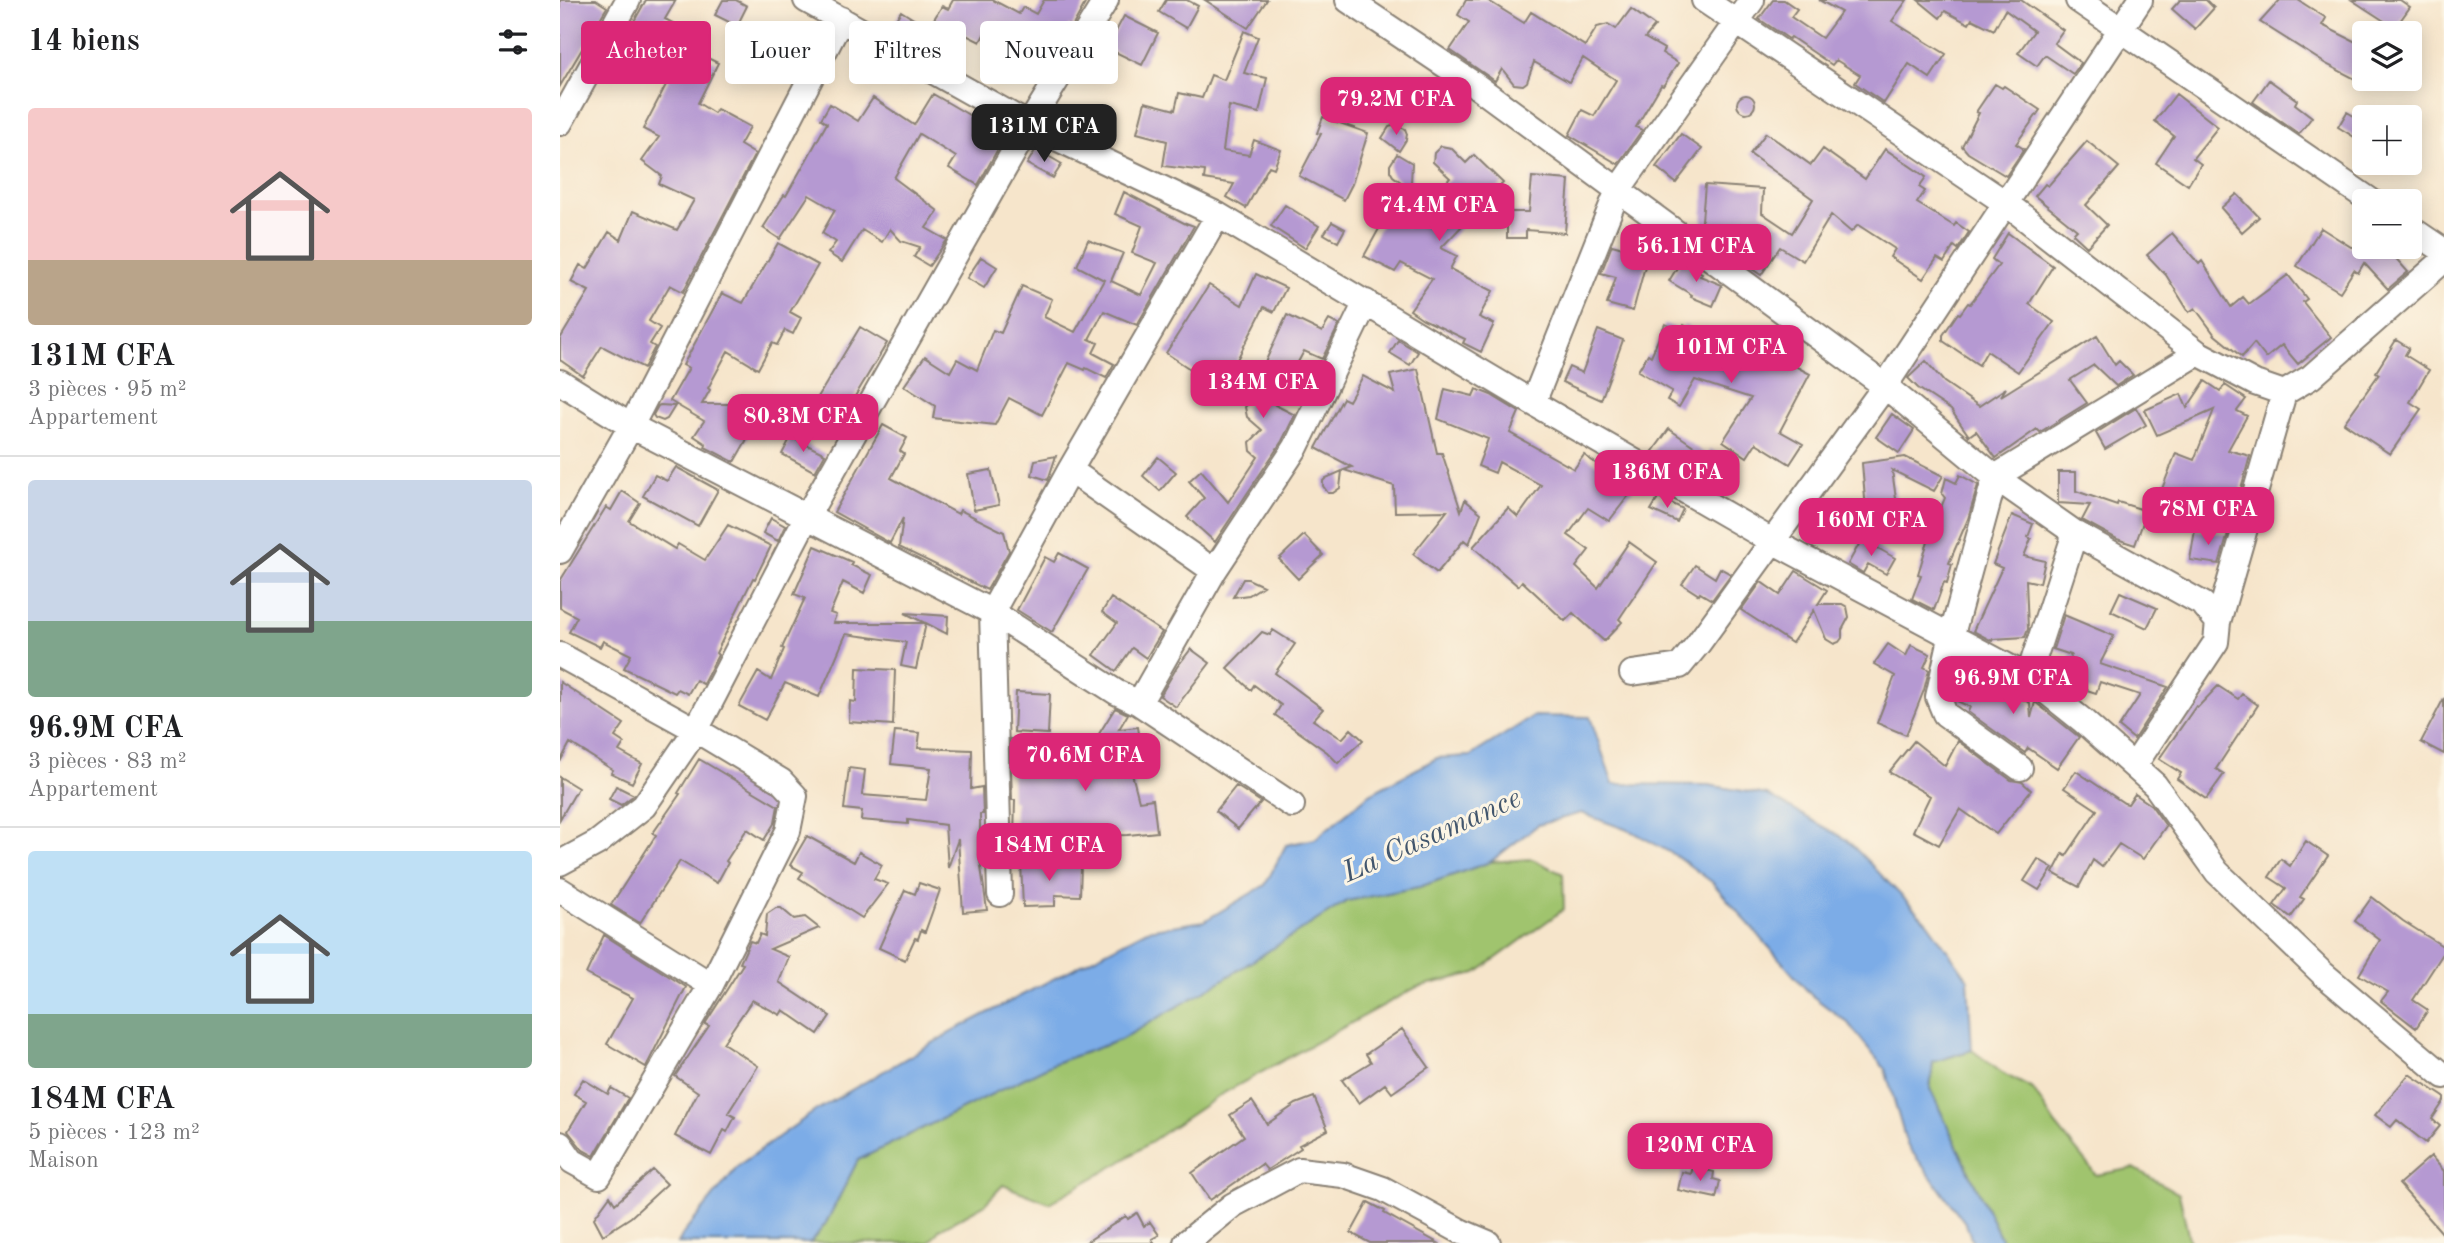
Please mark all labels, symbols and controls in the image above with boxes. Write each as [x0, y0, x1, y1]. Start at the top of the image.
chip: Acheter [581, 21, 711, 84]
chip: Louer [725, 21, 835, 84]
chip: Filtres [849, 21, 966, 84]
chip: Nouveau [980, 21, 1118, 84]
map controls [2352, 21, 2422, 259]
button: layers [2352, 21, 2422, 91]
icon: filters [494, 23, 532, 61]
text: 14 biens [28, 27, 140, 57]
pin: 79.2M CFA [1316, 78, 1476, 137]
text: 79.2M CFA [1336, 88, 1456, 111]
pin: 131M CFA [972, 104, 1116, 164]
button: + [2352, 105, 2422, 175]
text: 131M CFA [988, 115, 1100, 138]
icon: home [217, 153, 343, 279]
pin: 74.4M CFA [1359, 184, 1519, 243]
button: − [2352, 189, 2422, 259]
text: 74.4M CFA [1379, 194, 1499, 217]
pin: 56.1M CFA [1616, 224, 1776, 284]
text: 56.1M CFA [1636, 235, 1756, 258]
pin: 101M CFA [1659, 326, 1803, 385]
text: 101M CFA [1675, 336, 1787, 359]
text: 131M CFA [28, 342, 175, 372]
pin: 134M CFA [1191, 360, 1335, 420]
text: 134M CFA [1207, 371, 1319, 394]
text: 3 pièces · 95 m² [28, 378, 187, 401]
pin: 80.3M CFA [723, 394, 883, 454]
text: 80.3M CFA [743, 405, 863, 428]
text: Appartement [28, 406, 158, 429]
pin: 136M CFA [1595, 450, 1739, 510]
text: 136M CFA [1611, 461, 1723, 484]
pin: 78M CFA [2143, 488, 2273, 547]
pin: 160M CFA [1799, 498, 1943, 558]
text: 78M CFA [2158, 498, 2258, 521]
text: 160M CFA [1815, 509, 1927, 532]
icon: home [217, 525, 343, 651]
pin: 96.9M CFA [1933, 656, 2093, 716]
text: 96.9M CFA [1953, 667, 2073, 690]
text: 96.9M CFA [28, 714, 184, 744]
pin: 70.6M CFA [1005, 734, 1165, 793]
text: 70.6M CFA [1025, 744, 1145, 767]
text: 3 pièces · 83 m² [28, 750, 187, 773]
text: Appartement [28, 778, 158, 801]
water label: La Casamance [1337, 783, 1526, 889]
pin: 184M CFA [977, 824, 1121, 883]
text: 184M CFA [993, 834, 1105, 857]
icon: home [217, 896, 343, 1022]
text: 184M CFA [28, 1085, 175, 1115]
text: 5 pièces · 123 m² [28, 1121, 200, 1144]
pin: 120M CFA [1628, 1124, 1772, 1183]
text: 120M CFA [1644, 1134, 1756, 1157]
text: Maison [28, 1149, 99, 1172]

